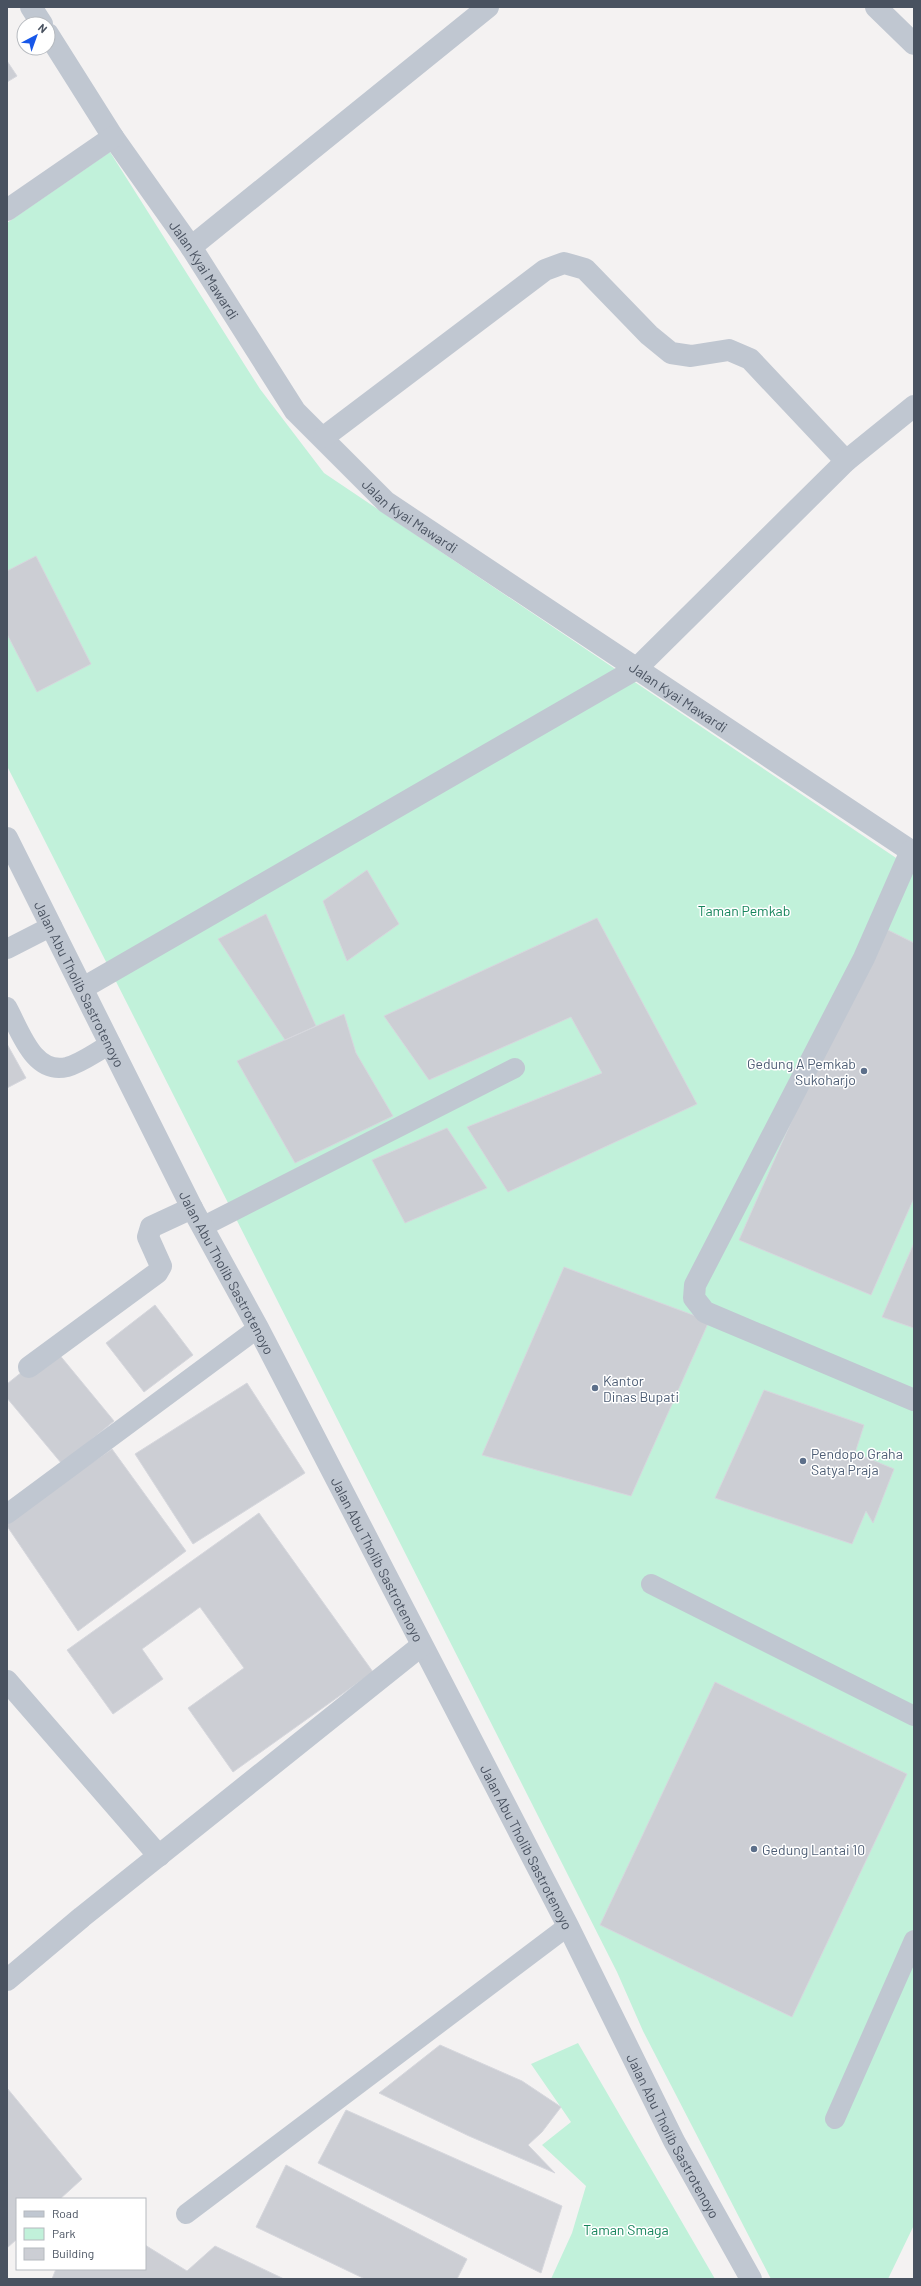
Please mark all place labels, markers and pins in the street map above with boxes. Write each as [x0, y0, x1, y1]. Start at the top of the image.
place label: Gedung A Pemkab Sukoharjo [747, 1055, 856, 1088]
marker: Gedung A Pemkab Sukoharjo [859, 1066, 869, 1076]
place label: Kantor Dinas Bupati [603, 1372, 679, 1405]
marker: Kantor Dinas Bupati [590, 1383, 600, 1393]
place label: Pendopo Graha Satya Praja [811, 1445, 903, 1478]
marker: Pendopo Graha Satya Praja [798, 1456, 808, 1466]
place label: Gedung Lantai 10 [762, 1841, 865, 1858]
marker: Gedung Lantai 10 [749, 1844, 759, 1854]

